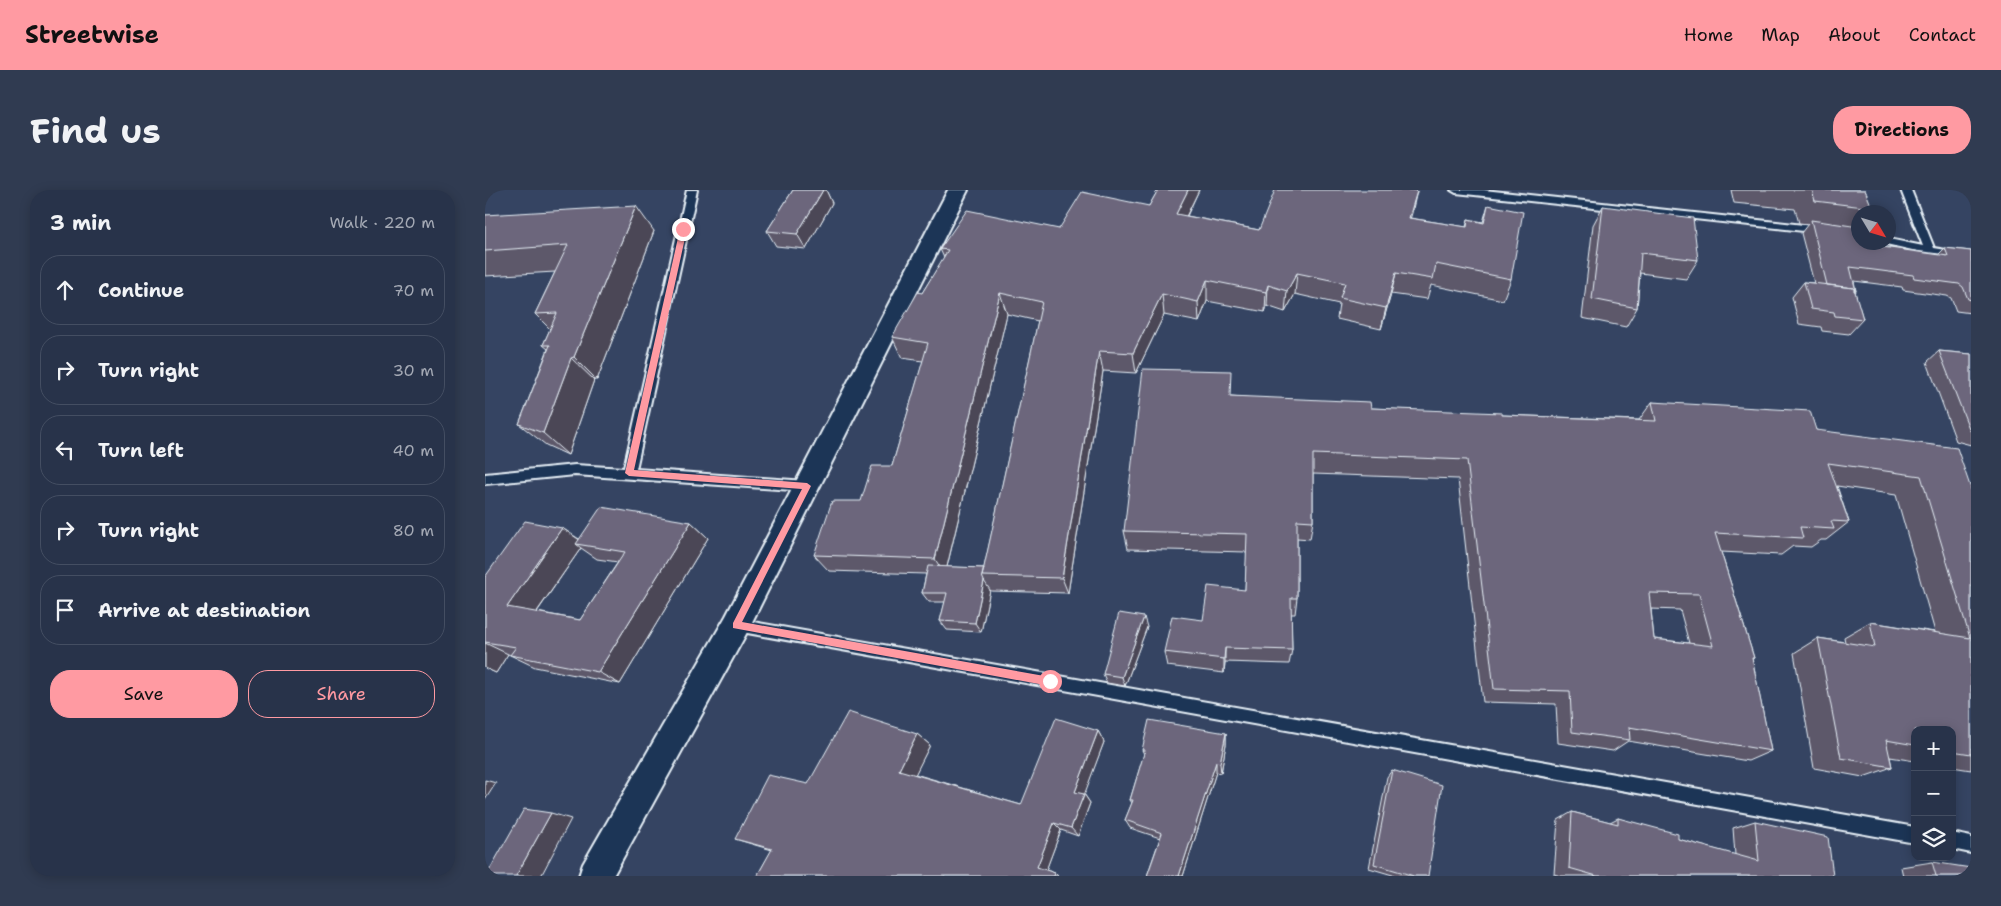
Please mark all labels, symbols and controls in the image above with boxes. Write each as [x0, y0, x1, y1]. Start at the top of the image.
text: Streetwise [25, 19, 159, 51]
text: Home [1684, 23, 1733, 47]
text: Map [1761, 23, 1800, 47]
text: About [1828, 23, 1881, 47]
text: Contact [1909, 23, 1976, 47]
button: Directions [1833, 106, 1971, 154]
text: Find us [30, 107, 161, 154]
north arrow [1851, 205, 1896, 250]
text: 3 min [50, 209, 111, 237]
text: Walk · 220 m [329, 212, 435, 233]
route end [672, 218, 695, 241]
icon: ahead [51, 276, 79, 304]
text: Continue [98, 278, 184, 303]
text: 70 m [393, 280, 434, 301]
icon: right [51, 356, 79, 384]
text: Turn right [98, 358, 199, 383]
text: 30 m [393, 360, 434, 381]
icon: left [51, 436, 79, 464]
text: Turn left [98, 438, 184, 463]
text: 40 m [392, 440, 434, 461]
icon: right [51, 516, 79, 544]
text: Turn right [98, 518, 199, 543]
text: 80 m [393, 520, 434, 541]
icon: arrive [51, 596, 79, 624]
text: Arrive at destination [98, 598, 310, 623]
button: Save [50, 670, 238, 718]
button: Share [248, 670, 435, 718]
route start [1039, 670, 1062, 693]
map controls [1911, 726, 1956, 861]
button: + [1911, 726, 1956, 771]
button: − [1911, 771, 1956, 816]
button: layers [1911, 816, 1956, 861]

